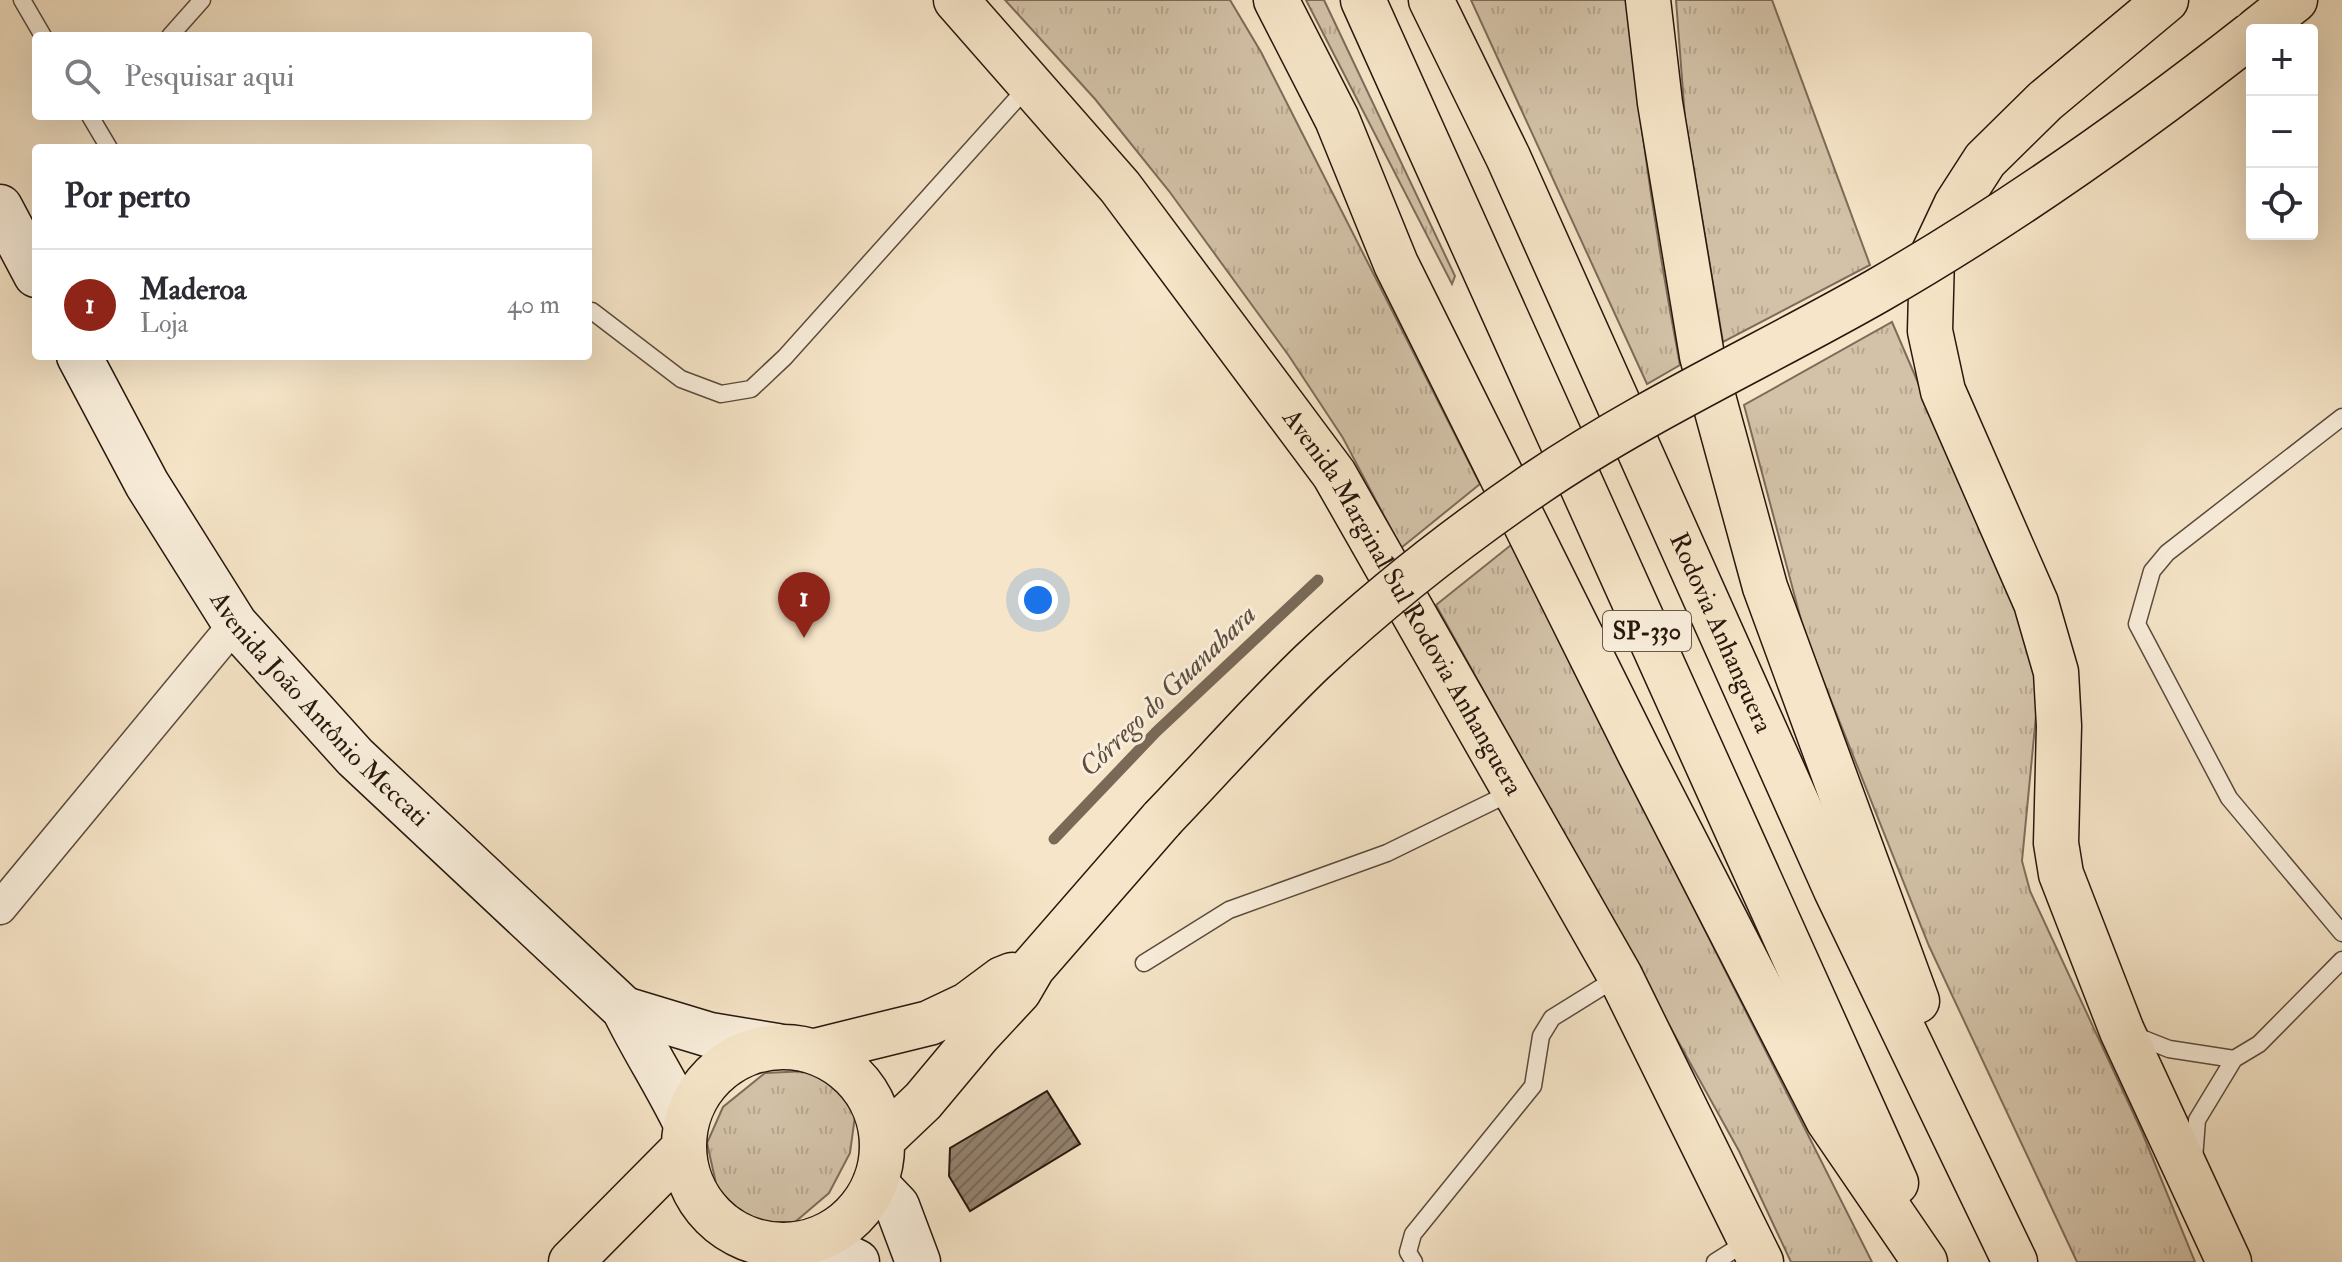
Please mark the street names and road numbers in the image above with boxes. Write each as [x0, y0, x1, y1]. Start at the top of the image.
street label: Avenida Marginal Sul Rodovia Anhanguera [1275, 402, 1530, 801]
street label: Rodovia Anhanguera [1662, 528, 1780, 738]
street label: Avenida João Antônio Meccati [202, 585, 436, 834]
road number: SP-330 [1603, 611, 1691, 651]

